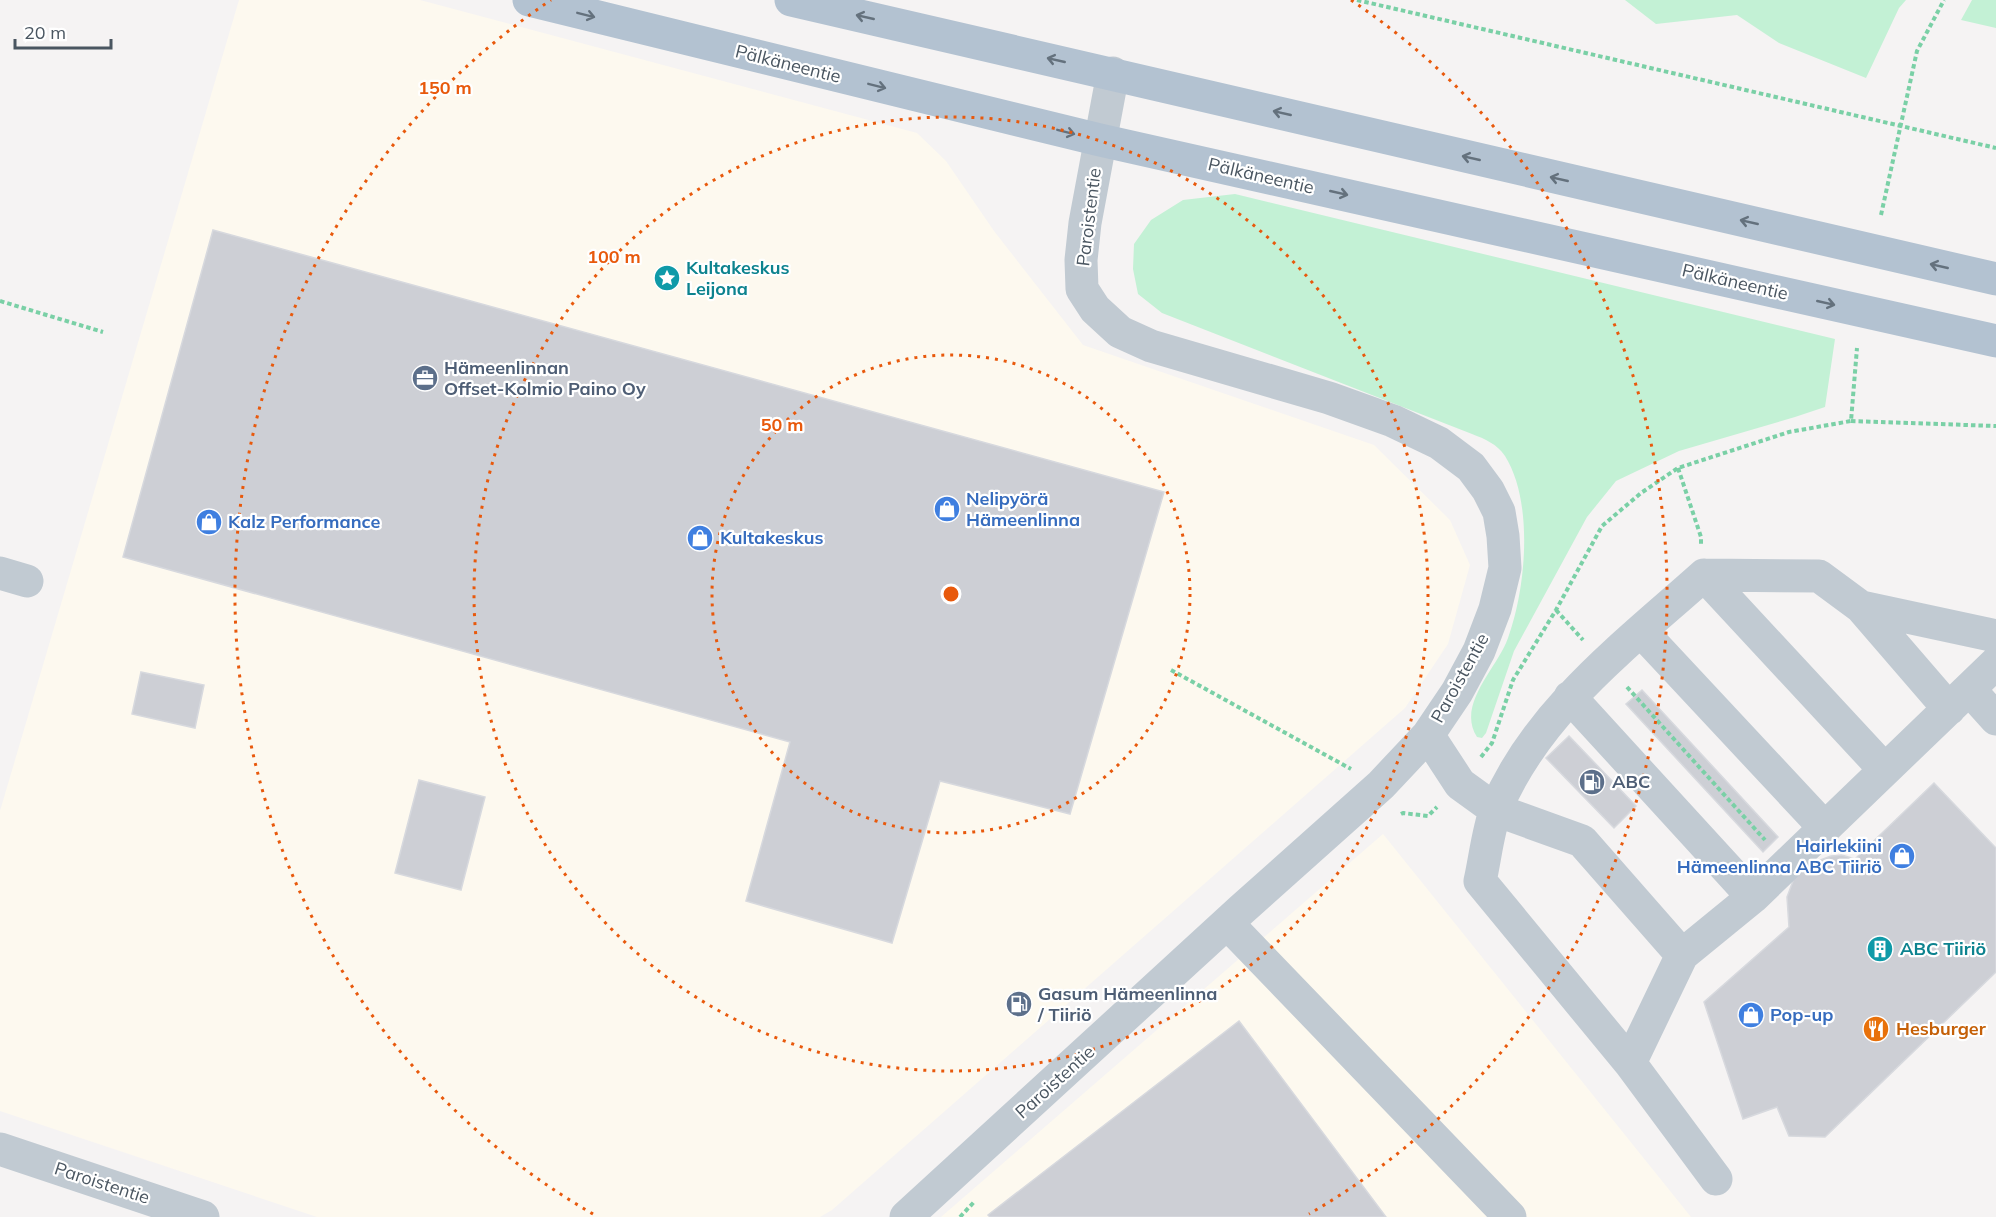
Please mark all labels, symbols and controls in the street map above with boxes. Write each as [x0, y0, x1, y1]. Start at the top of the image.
one-way arrow [576, 9, 595, 21]
one-way arrow [856, 11, 876, 22]
scale bar [15, 12, 111, 50]
text: 20 m [24, 21, 66, 44]
street label: Pälkäneentie [733, 39, 843, 88]
one-way arrow [1046, 53, 1065, 65]
text: 150 m [418, 76, 472, 99]
one-way arrow [867, 80, 886, 92]
one-way arrow [1272, 106, 1291, 118]
one-way arrow [1057, 126, 1076, 138]
street label: Pälkäneentie [1206, 152, 1316, 199]
one-way arrow [1462, 152, 1481, 164]
street label: Paroistentie [1071, 166, 1106, 267]
one-way arrow [1550, 172, 1569, 184]
one-way arrow [1329, 188, 1348, 200]
one-way arrow [1740, 216, 1759, 228]
text: 100 m [587, 245, 641, 268]
place label: Kultakeskus Leijona [686, 256, 790, 300]
street label: Pälkäneentie [1680, 258, 1790, 305]
one-way arrow [1930, 259, 1949, 271]
place icon: Kultakeskus Leijona [652, 263, 682, 293]
one-way arrow [1817, 297, 1836, 309]
place label: Hämeenlinnan Offset-Kolmio Paino Oy [444, 356, 646, 400]
office icon: Hämeenlinnan Offset-Kolmio Paino Oy [410, 363, 440, 393]
text: 50 m [761, 413, 803, 436]
place label: Nelipyörä Hämeenlinna [966, 487, 1080, 531]
shop icon: Nelipyörä Hämeenlinna [932, 494, 962, 524]
shop icon: Kalz Performance [194, 507, 224, 537]
place label: Kalz Performance [228, 510, 380, 533]
shop icon: Kultakeskus [685, 523, 715, 553]
place label: Kultakeskus [720, 526, 824, 549]
centre of rings [941, 584, 961, 604]
street label: Paroistentie [1426, 629, 1494, 727]
fuel station icon: ABC [1577, 767, 1607, 797]
place label: ABC [1612, 770, 1650, 793]
place label: Hairlekiini Hämeenlinna ABC Tiiriö [1677, 834, 1882, 878]
shop icon: Hairlekiini Hämeenlinna ABC Tiiriö [1887, 841, 1917, 871]
building icon: ABC Tiiriö [1865, 934, 1895, 964]
place label: ABC Tiiriö [1900, 937, 1986, 960]
place label: Gasum Hämeenlinna / Tiiriö [1037, 982, 1217, 1026]
fuel station icon: Gasum Hämeenlinna / Tiiriö [1004, 989, 1034, 1019]
shop icon: Pop-up [1736, 1000, 1766, 1030]
place label: Pop-up [1770, 1003, 1833, 1026]
restaurant icon: Hesburger [1861, 1014, 1891, 1044]
place label: Hesburger [1896, 1017, 1987, 1040]
street label: Paroistentie [1010, 1040, 1099, 1123]
street label: Paroistentie [52, 1156, 153, 1209]

